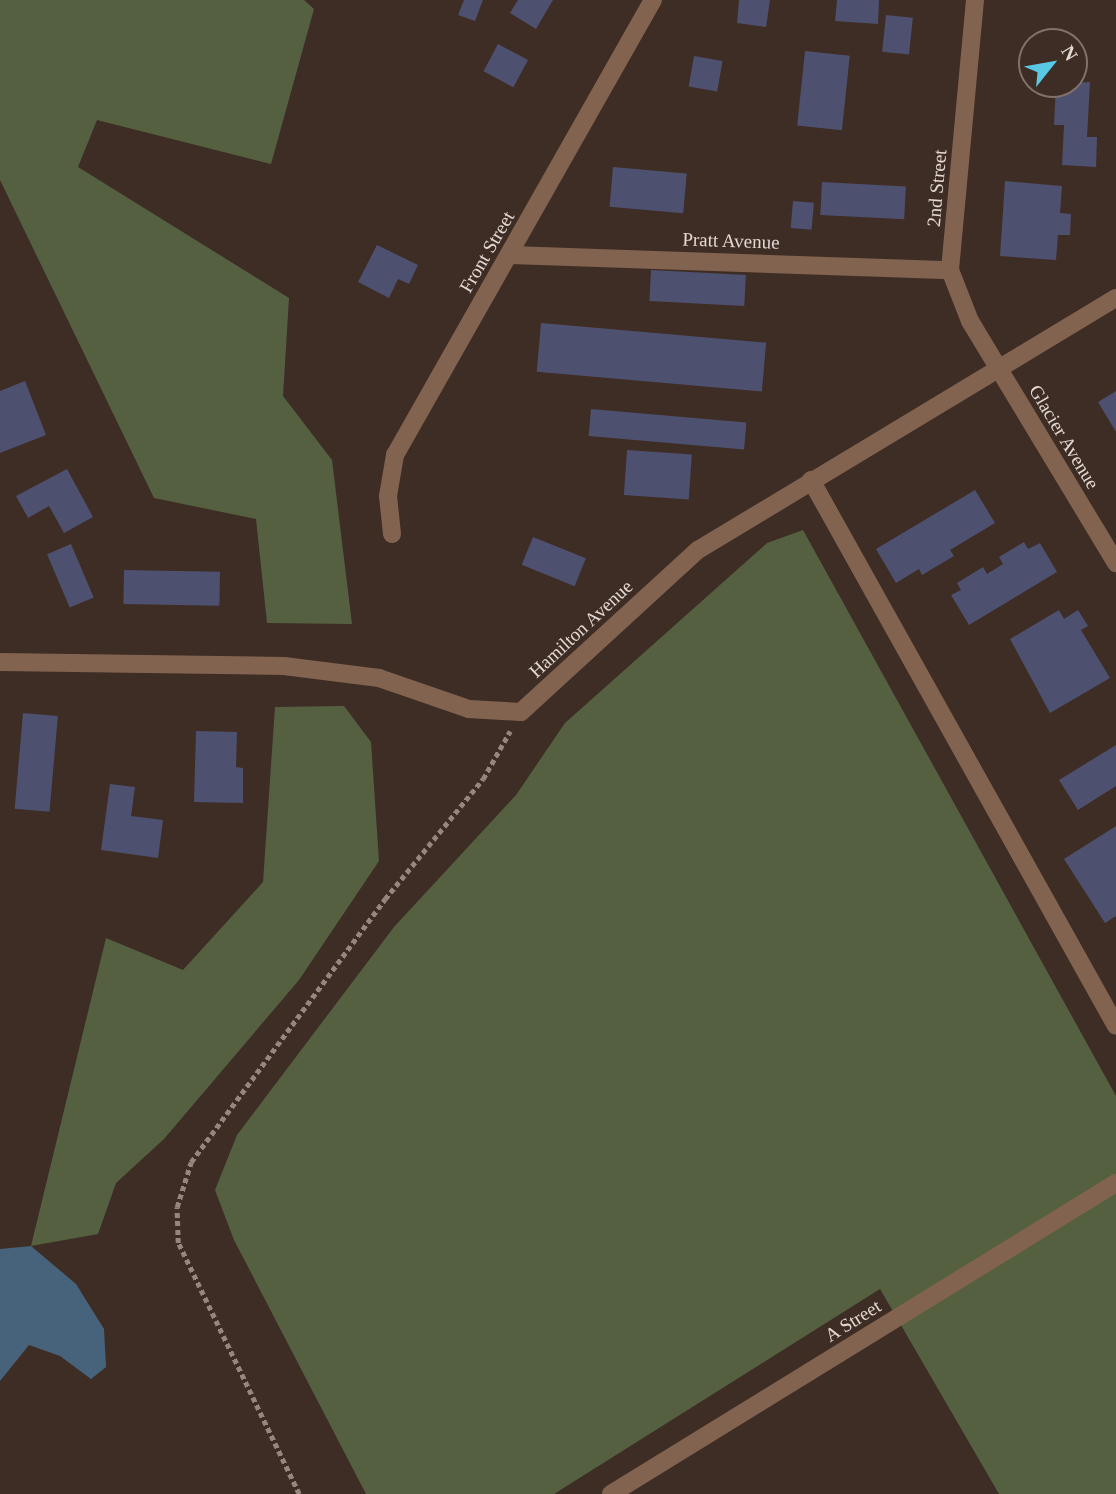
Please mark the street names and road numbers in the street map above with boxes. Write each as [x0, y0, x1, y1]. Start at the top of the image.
street label: 2nd Street [922, 148, 952, 228]
street label: Front Street [455, 207, 519, 297]
street label: Pratt Avenue [681, 228, 781, 254]
street label: Glacier Avenue [1024, 380, 1104, 494]
street label: Hamilton Avenue [524, 575, 638, 683]
street label: A Street [820, 1295, 886, 1347]

